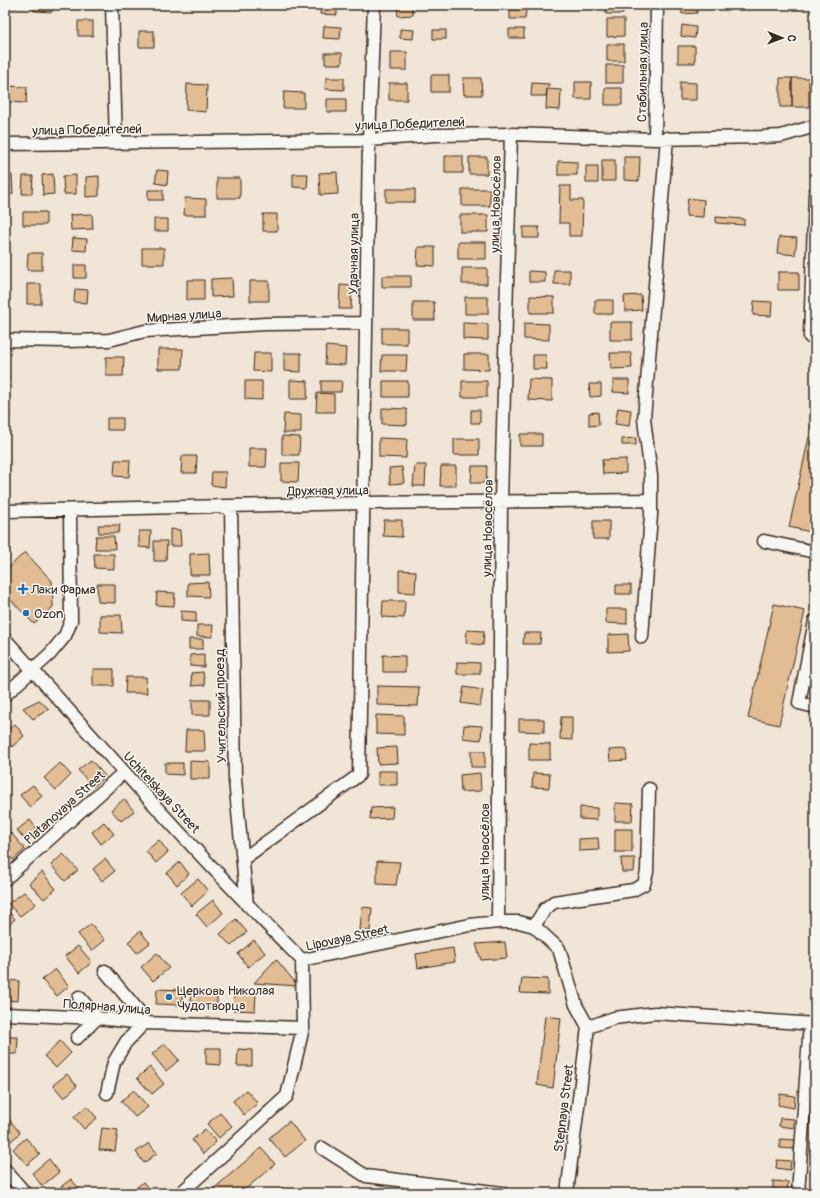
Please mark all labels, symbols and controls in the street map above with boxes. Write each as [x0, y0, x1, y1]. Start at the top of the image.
north arrow [762, 18, 802, 58]
street label: Стабильная улица [634, 22, 652, 122]
text: С [785, 35, 798, 42]
street label: улица Победителей [354, 114, 465, 134]
street label: улица Победителей [31, 121, 142, 139]
street label: улица Новосёлов [487, 155, 505, 254]
street label: Удачная улица [345, 213, 363, 295]
street label: Мирная улица [146, 305, 222, 327]
street label: улица Новосёлов [479, 479, 497, 578]
street label: Дружная улица [286, 482, 369, 500]
place label: Лаки Фарма [30, 582, 96, 598]
marker: Лаки Фарма [18, 584, 28, 594]
place label: Ozon [34, 606, 63, 622]
marker: Ozon [21, 608, 31, 618]
street label: Учительский проезд [212, 649, 230, 763]
street label: Uchitelskaya Street [119, 749, 204, 837]
street label: Platanovaya Street [21, 767, 109, 848]
street label: улица Новосёлов [477, 803, 493, 902]
street label: Lipovaya Street [304, 921, 391, 955]
place label: Церковь Николая Чудотворца [177, 983, 274, 1014]
marker: Церковь Николая Чудотворца [164, 992, 174, 1002]
street label: Полярная улица [63, 996, 151, 1018]
street label: Stepnaya Street [551, 1063, 577, 1153]

